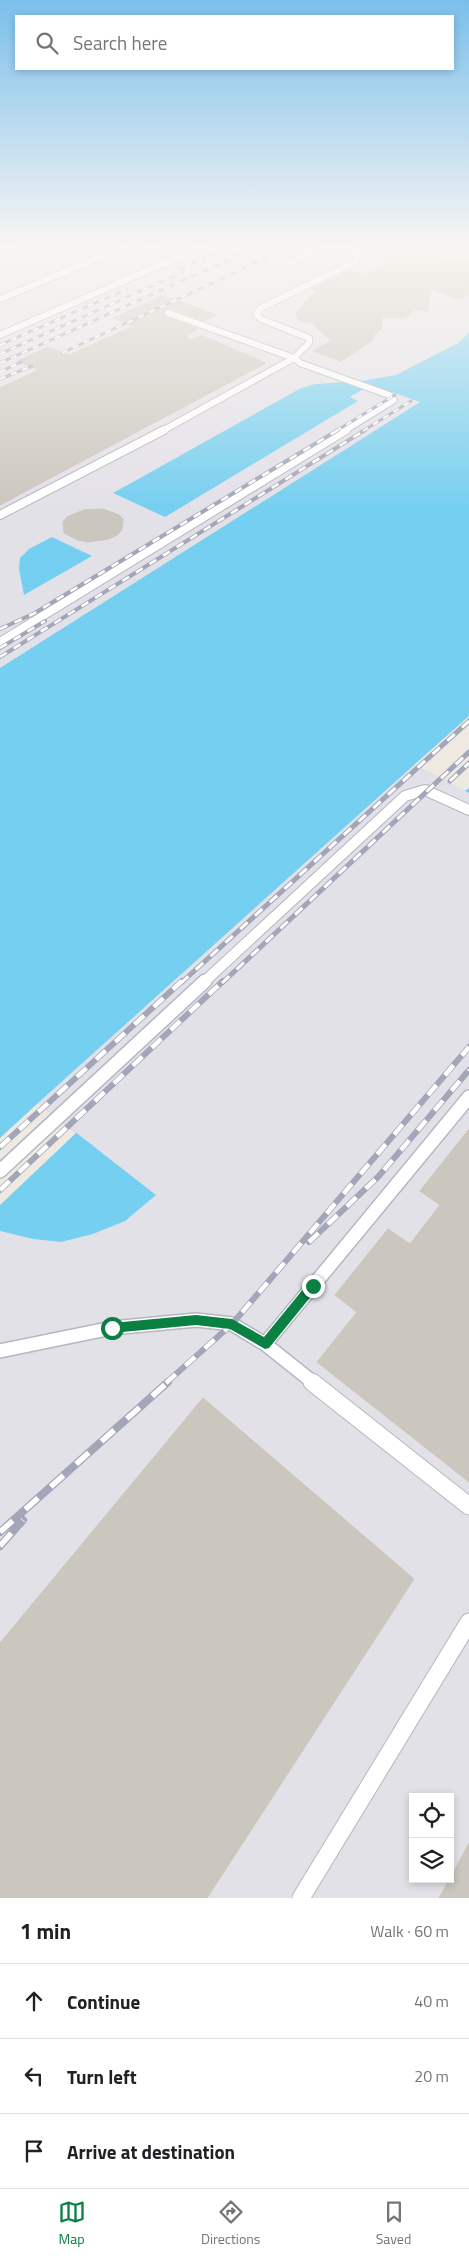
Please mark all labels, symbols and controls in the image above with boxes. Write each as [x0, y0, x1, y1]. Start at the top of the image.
search box [15, 15, 454, 70]
text: Search here [73, 28, 167, 57]
icon: search [33, 29, 61, 57]
route end [302, 1275, 325, 1298]
route start [101, 1317, 124, 1340]
map controls [409, 1793, 454, 1883]
button: locate [409, 1793, 454, 1838]
button: layers [409, 1838, 454, 1883]
text: 1 min [20, 1915, 71, 1947]
text: Walk · 60 m [370, 1919, 449, 1943]
icon: ahead [20, 1987, 48, 2015]
text: Continue [67, 1987, 140, 2016]
text: 40 m [414, 1989, 449, 2013]
icon: left [20, 2062, 48, 2090]
text: Turn left [67, 2062, 137, 2091]
text: 20 m [414, 2064, 449, 2088]
icon: arrive [20, 2137, 48, 2165]
text: Arrive at destination [67, 2137, 235, 2166]
tab: Map [58, 2198, 86, 2249]
tab: Directions [201, 2198, 260, 2249]
tab: Saved [376, 2198, 411, 2249]

